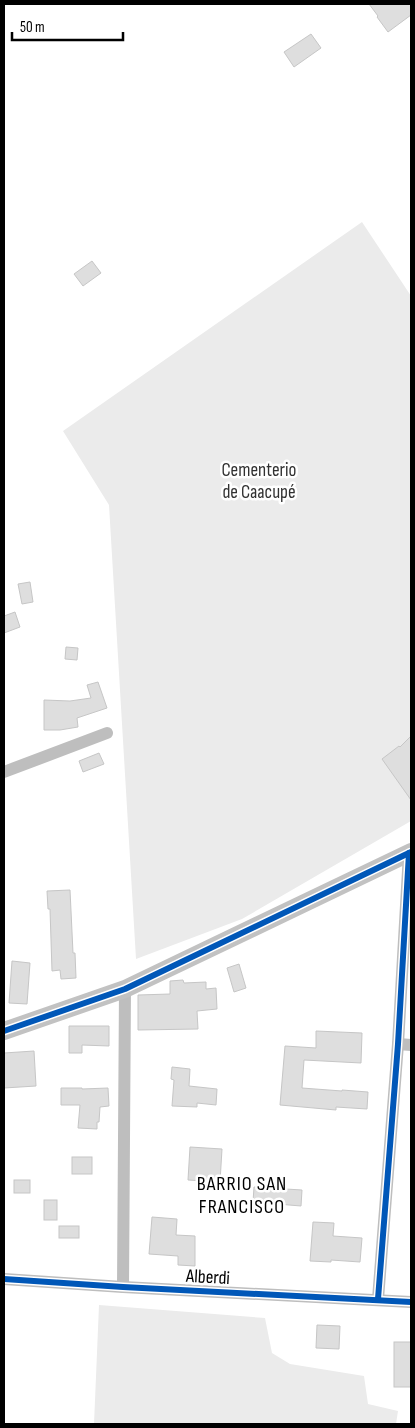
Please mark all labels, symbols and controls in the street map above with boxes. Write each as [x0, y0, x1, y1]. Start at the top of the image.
scale bar [12, 10, 124, 42]
text: 50 m [20, 18, 45, 37]
park label: Cementerio de Caacupé [222, 459, 296, 504]
district label: BARRIO SAN FRANCISCO [197, 1172, 287, 1219]
street label: Alberdi [184, 1265, 231, 1290]

